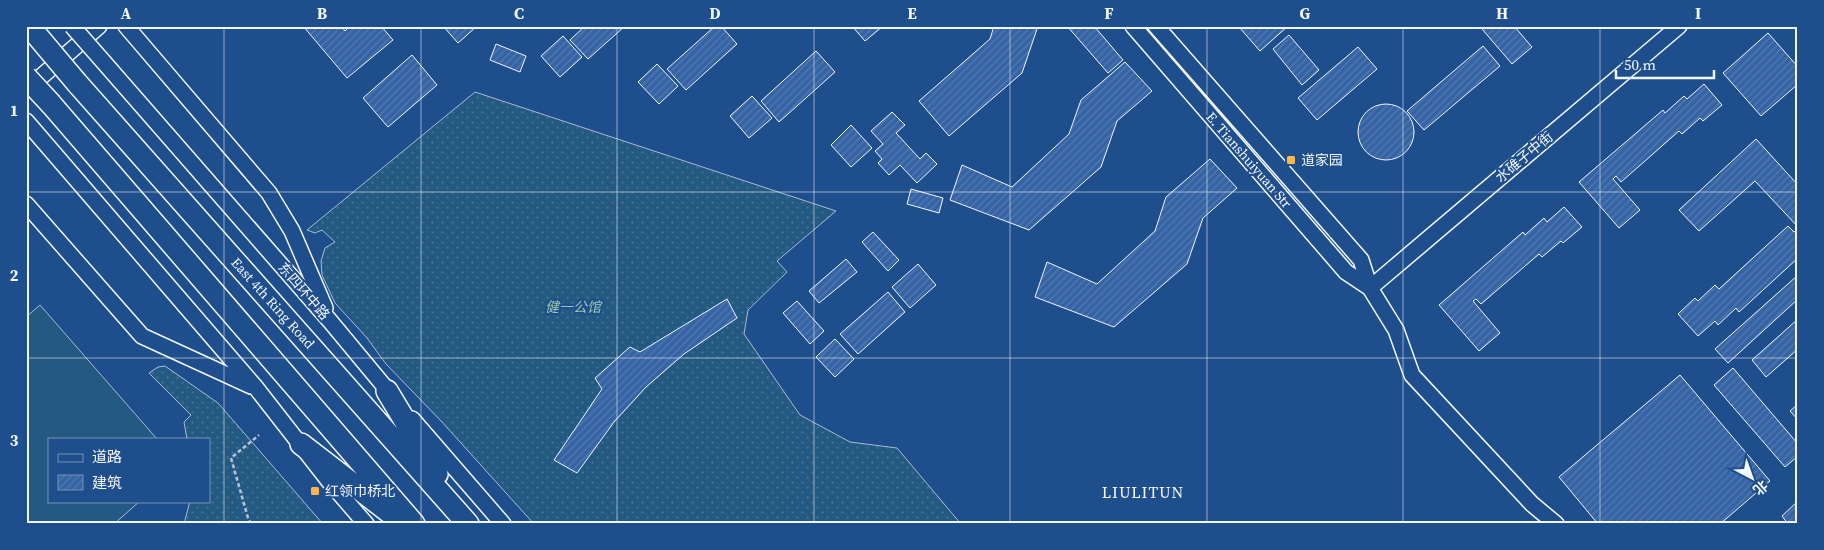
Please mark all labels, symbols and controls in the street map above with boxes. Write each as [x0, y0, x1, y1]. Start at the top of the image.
text: A [121, 2, 132, 24]
text: B [317, 2, 328, 24]
text: C [514, 2, 524, 24]
text: D [709, 2, 721, 24]
text: E [907, 2, 917, 24]
text: F [1104, 2, 1114, 24]
text: G [1300, 2, 1311, 24]
text: H [1496, 2, 1508, 24]
text: I [1695, 2, 1701, 24]
scale bar [1616, 48, 1714, 80]
text: 50 m [1624, 54, 1656, 75]
text: 1 [10, 99, 18, 121]
street label: E. Tianshuiyuan Str [1201, 107, 1297, 213]
street label: 水碓子中街 [1491, 127, 1557, 187]
place label: 道家园 [1301, 150, 1343, 170]
marker: 道家园 [1285, 154, 1297, 166]
street label: East 4th Ring Road [227, 253, 320, 353]
street label: 东四环中路 [273, 258, 335, 324]
text: 2 [10, 264, 19, 286]
park label: 健一公馆 [545, 297, 603, 317]
text: 3 [10, 429, 19, 451]
legend [48, 438, 210, 502]
text: 道路 [92, 446, 122, 467]
north arrow [1726, 452, 1776, 502]
text: 建筑 [92, 472, 122, 493]
text: 北 [1749, 476, 1772, 500]
place label: 红领巾桥北 [325, 481, 395, 501]
district label: LIULITUN [1102, 481, 1184, 503]
marker: 红领巾桥北 [309, 485, 321, 497]

